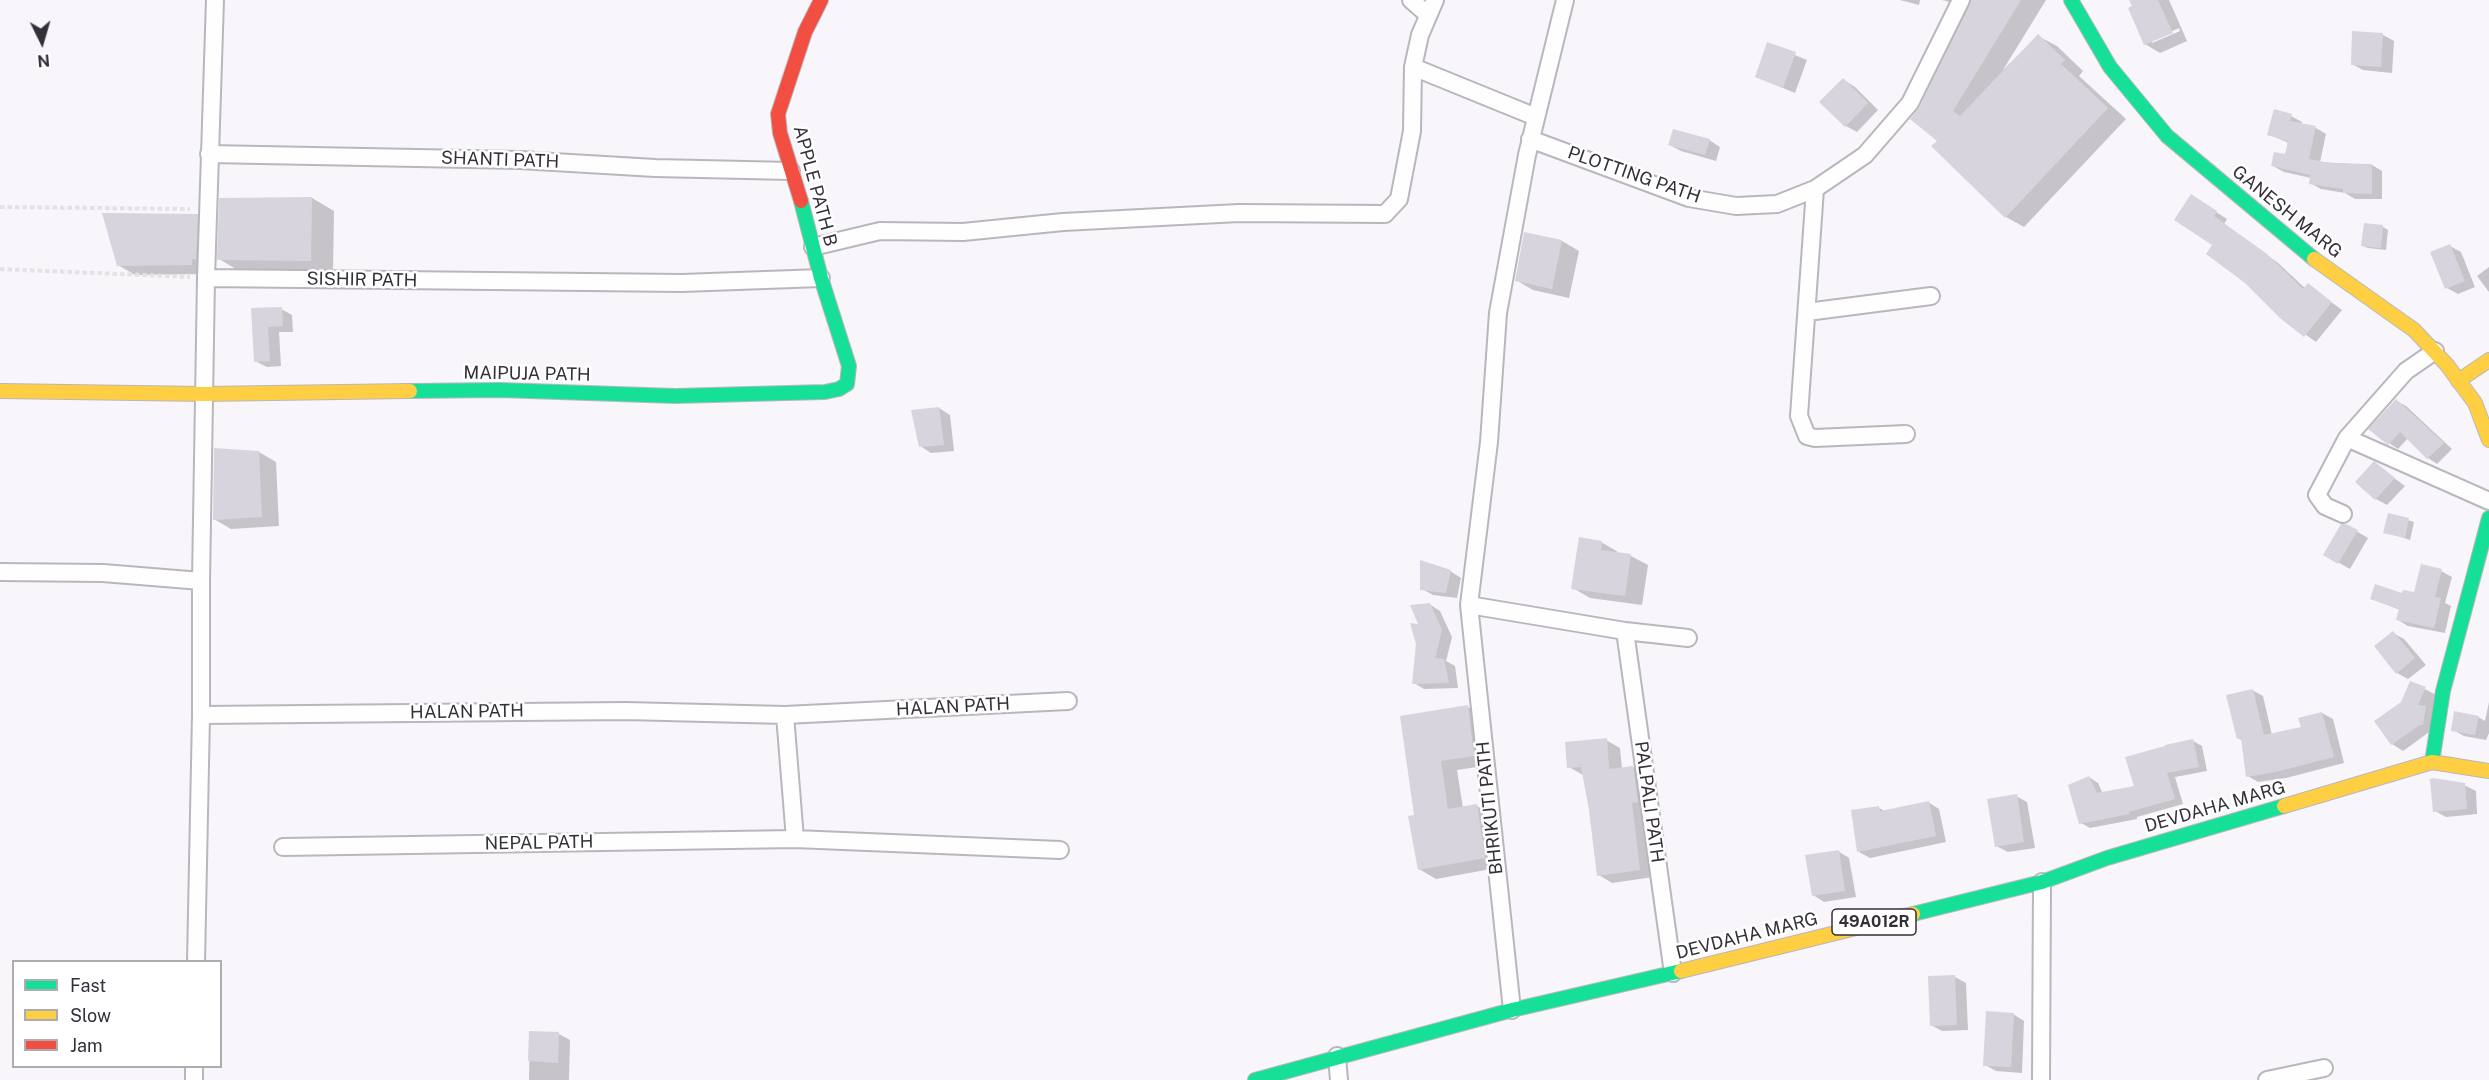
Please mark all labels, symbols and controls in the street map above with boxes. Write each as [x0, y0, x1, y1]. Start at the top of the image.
north arrow [12, 12, 72, 72]
text: N [37, 50, 51, 70]
street label: APPLE PATH B [789, 123, 841, 249]
street label: PLOTTING PATH [1565, 142, 1703, 208]
street label: SHANTI PATH [440, 147, 560, 173]
street label: GANESH MARG [2228, 161, 2346, 263]
street label: SISHIR PATH [307, 268, 417, 292]
street label: MAIPUJA PATH [463, 362, 591, 386]
street label: HALAN PATH [896, 693, 1010, 721]
street label: HALAN PATH [410, 700, 524, 724]
street label: BHRIKUTI PATH [1472, 740, 1508, 876]
street label: PALPALI PATH [1630, 740, 1668, 864]
street label: DEVDAHA MARG [2142, 777, 2288, 837]
street label: NEPAL PATH [484, 831, 594, 855]
street label: DEVDAHA MARG [1674, 908, 1820, 964]
road number: 49A012R [1832, 909, 1916, 935]
legend [12, 960, 222, 1068]
text: Fast [70, 975, 106, 996]
text: Slow [70, 1005, 111, 1026]
text: Jam [70, 1035, 103, 1056]

